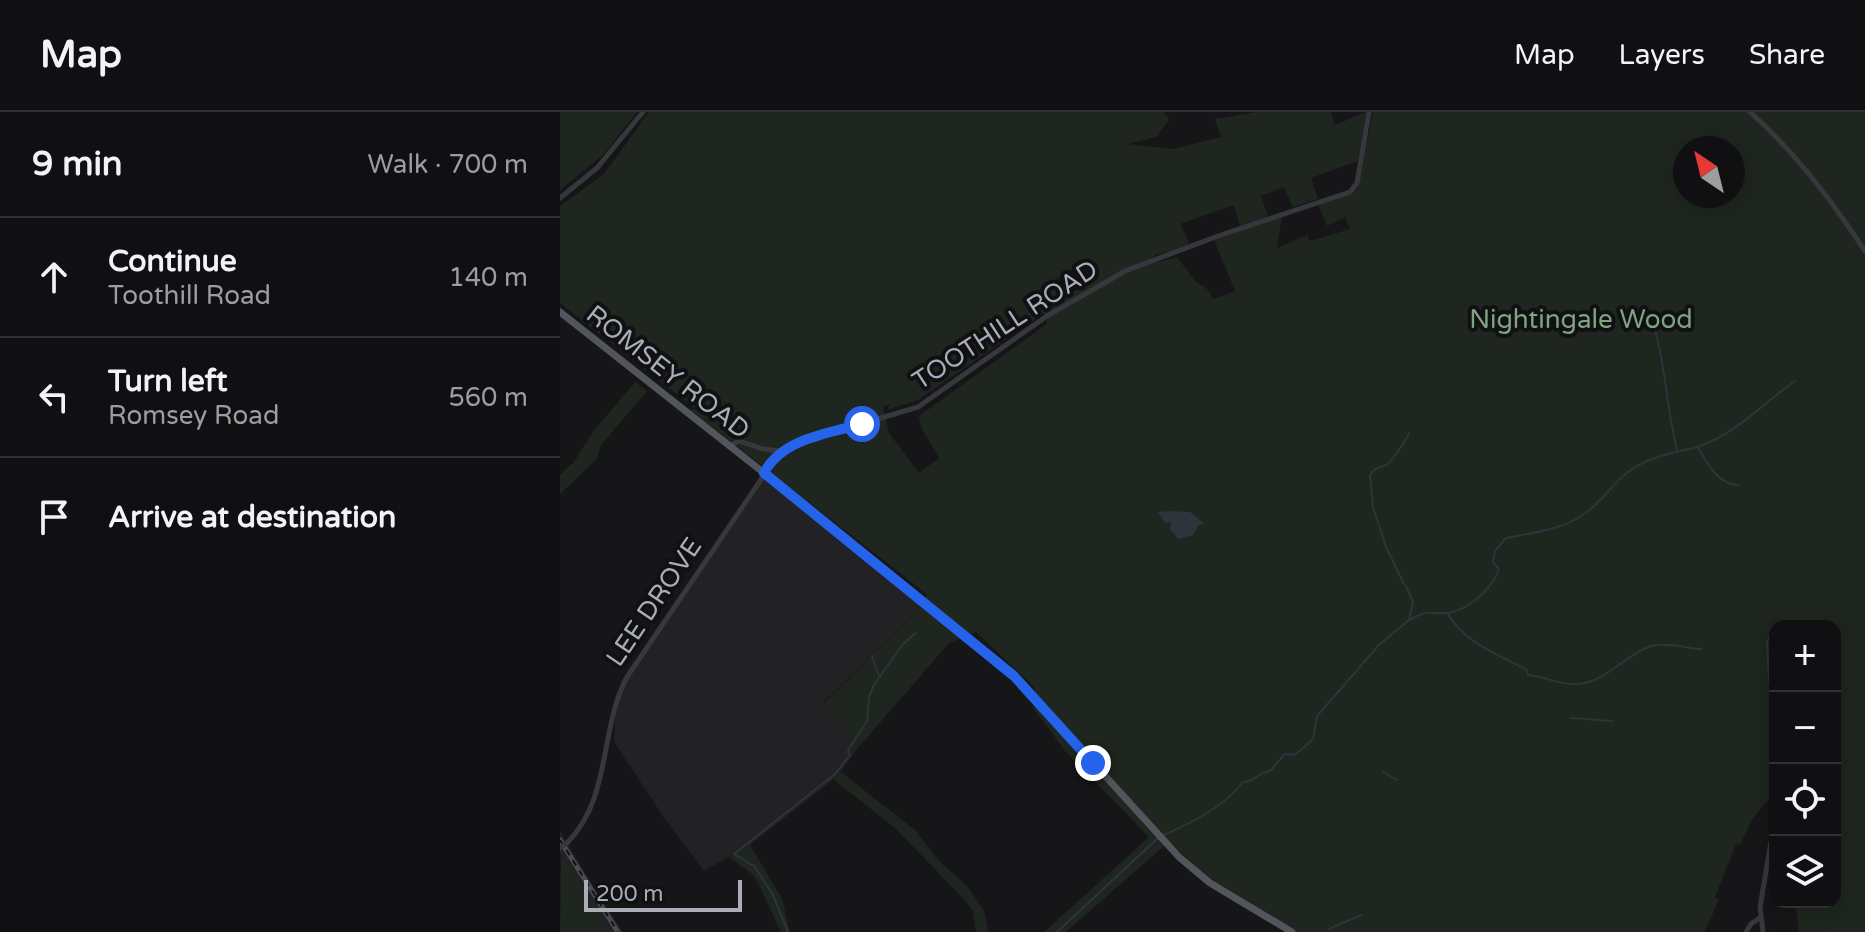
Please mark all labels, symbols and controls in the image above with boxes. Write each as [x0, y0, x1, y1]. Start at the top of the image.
text: Map [40, 32, 122, 78]
text: Map [1514, 38, 1575, 72]
text: Layers [1619, 38, 1705, 72]
text: Share [1749, 38, 1825, 72]
north arrow [1673, 136, 1745, 208]
text: 9 min [32, 144, 123, 185]
text: Walk · 700 m [368, 149, 528, 180]
text: Continue [108, 243, 237, 280]
street label: TOOTHILL ROAD [907, 254, 1103, 396]
icon: ahead [32, 255, 76, 299]
text: 140 m [448, 262, 528, 293]
text: Toothill Road [108, 280, 271, 311]
street label: ROMSEY ROAD [580, 299, 756, 445]
park label: Nightingale Wood [1469, 304, 1693, 335]
text: Turn left [108, 363, 227, 400]
icon: left [32, 375, 76, 419]
text: 560 m [448, 382, 528, 413]
text: Romsey Road [108, 400, 279, 431]
route start [844, 406, 880, 442]
icon: arrive [32, 495, 76, 539]
text: Arrive at destination [108, 499, 396, 536]
street label: LEE DROVE [600, 532, 708, 672]
map controls [1769, 620, 1841, 908]
button: + [1769, 620, 1841, 692]
button: − [1769, 692, 1841, 764]
route end [1075, 745, 1111, 781]
button: locate [1769, 764, 1841, 836]
button: layers [1769, 836, 1841, 908]
scale bar [584, 876, 742, 912]
text: 200 m [596, 881, 663, 907]

